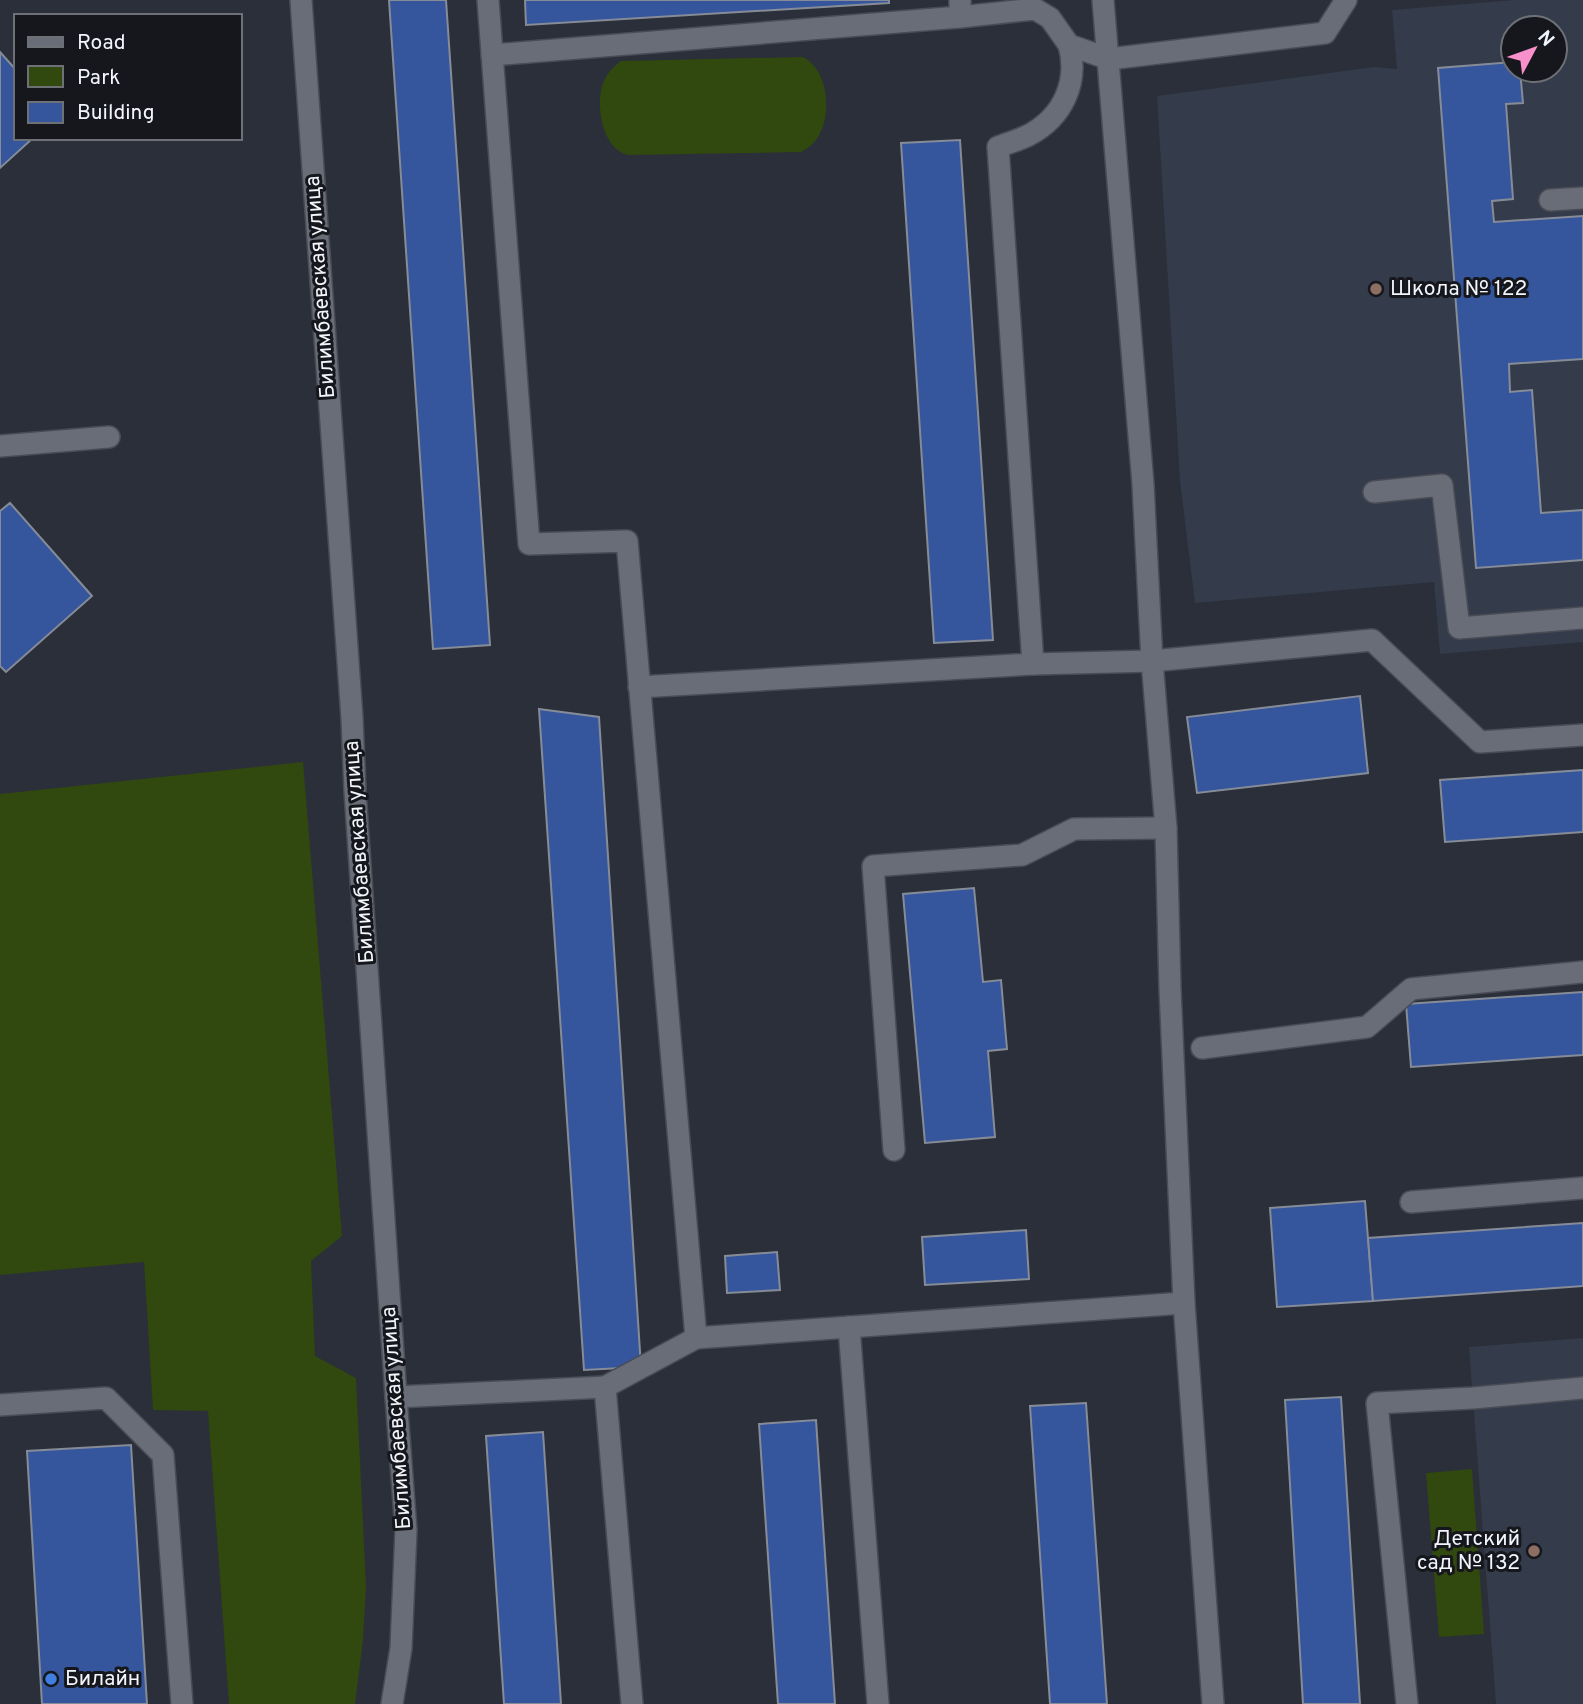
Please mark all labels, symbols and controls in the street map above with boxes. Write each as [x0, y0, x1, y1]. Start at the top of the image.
legend [14, 14, 242, 140]
north arrow [1499, 14, 1569, 84]
text: N [1532, 26, 1559, 52]
text: Road [77, 30, 126, 57]
text: Park [77, 65, 120, 92]
text: Building [77, 100, 155, 127]
street label: Билимбаевская улица [300, 175, 342, 399]
place label: Школа № 122 [1390, 276, 1527, 303]
marker: Школа № 122 [1368, 281, 1384, 297]
street label: Билимбаевская улица [339, 740, 381, 964]
street label: Билимбаевская улица [376, 1306, 418, 1530]
place label: Детский сад № 132 [1417, 1526, 1520, 1577]
marker: Детский сад № 132 [1526, 1543, 1542, 1559]
place label: Билайн [65, 1666, 140, 1693]
marker: Билайн [43, 1671, 59, 1687]

